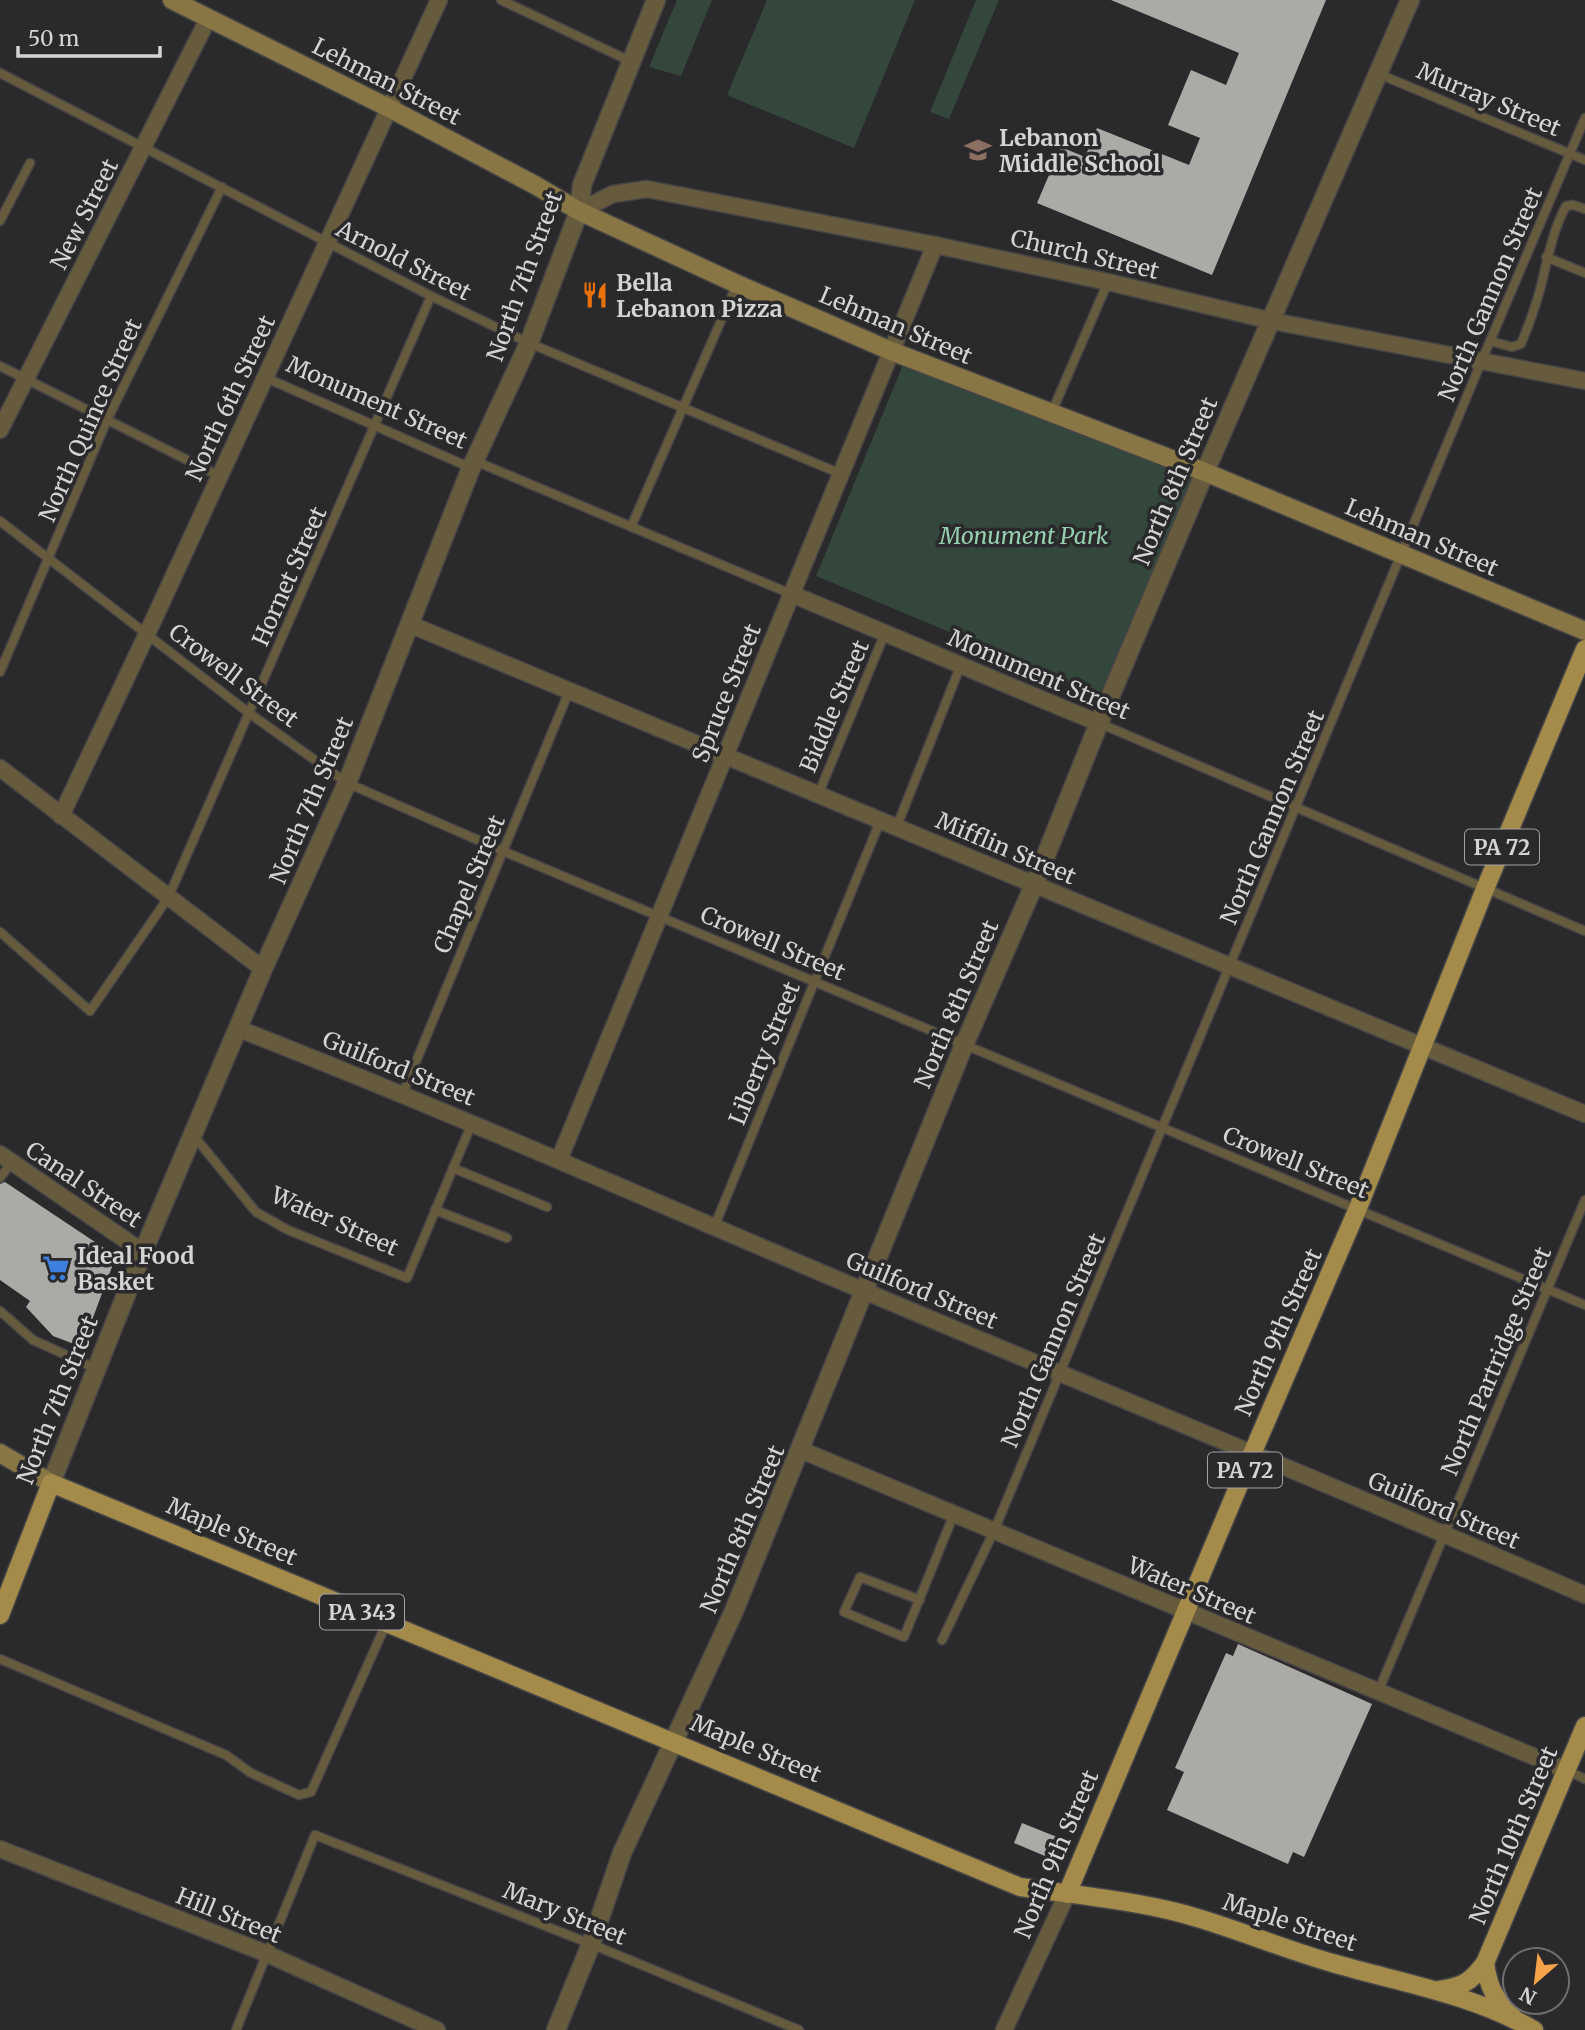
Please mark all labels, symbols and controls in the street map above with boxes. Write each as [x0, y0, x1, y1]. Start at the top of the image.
scale bar [18, 14, 159, 58]
text: 50 m [28, 25, 79, 52]
street label: Lehman Street [308, 31, 466, 131]
street label: Murray Street [1413, 56, 1565, 142]
place label: Lebanon Middle School [999, 123, 1161, 178]
school or university icon: Lebanon Middle School [963, 135, 993, 165]
street label: New Street [44, 154, 124, 274]
street label: North Gannon Street [1432, 182, 1548, 406]
street label: North 7th Street [480, 187, 568, 365]
street label: Arnold Street [331, 213, 476, 306]
street label: Church Street [1008, 223, 1162, 285]
place label: Bella Lebanon Pizza [616, 268, 783, 323]
restaurant icon: Bella Lebanon Pizza [580, 280, 610, 310]
street label: Lehman Street [815, 280, 977, 370]
street label: North 6th Street [179, 310, 281, 486]
street label: North Quince Street [32, 314, 148, 526]
street label: Monument Street [282, 349, 472, 455]
street label: North 8th Street [1127, 393, 1223, 569]
street label: Lehman Street [1341, 492, 1503, 582]
street label: Hornet Street [245, 502, 333, 650]
park label: Monument Park [939, 521, 1109, 550]
street label: Crowell Street [163, 617, 305, 733]
street label: Spruce Street [685, 619, 767, 766]
street label: Monument Street [944, 623, 1134, 725]
street label: Biddle Street [793, 635, 875, 777]
street label: North Gannon Street [1214, 705, 1330, 929]
street label: North 7th Street [263, 712, 359, 888]
street label: Mifflin Street [932, 805, 1080, 891]
street label: Chapel Street [427, 810, 511, 958]
road number: PA 72 [1465, 830, 1539, 864]
street label: Crowell Street [696, 899, 850, 987]
street label: North 8th Street [908, 916, 1004, 1092]
street label: Liberty Street [722, 977, 806, 1129]
street label: Guilford Street [319, 1024, 479, 1112]
street label: Crowell Street [1219, 1120, 1373, 1204]
street label: Canal Street [21, 1135, 148, 1233]
street label: Water Street [266, 1180, 403, 1262]
street label: North Gannon Street [995, 1228, 1111, 1452]
place label: Ideal Food Basket [77, 1241, 194, 1296]
street label: North Partridge Street [1435, 1242, 1557, 1480]
street label: North 9th Street [1228, 1244, 1328, 1420]
street label: Guilford Street [842, 1245, 1002, 1335]
supermarket icon: Ideal Food Basket [41, 1253, 71, 1283]
street label: North 7th Street [10, 1312, 104, 1488]
street label: North 8th Street [694, 1441, 790, 1617]
road number: PA 72 [1208, 1452, 1282, 1488]
street label: Guilford Street [1364, 1465, 1524, 1555]
street label: Maple Street [162, 1490, 302, 1572]
street label: Water Street [1123, 1550, 1260, 1630]
road number: PA 343 [320, 1594, 404, 1630]
street label: Maple Street [686, 1707, 826, 1789]
street label: North 10th Street [1462, 1742, 1564, 1928]
street label: North 9th Street [1007, 1765, 1105, 1943]
street label: Mary Street [499, 1875, 631, 1951]
street label: Hill Street [172, 1881, 286, 1949]
street label: Maple Street [1219, 1887, 1361, 1957]
north arrow [1501, 1946, 1571, 2016]
text: N [1516, 1982, 1540, 2010]

